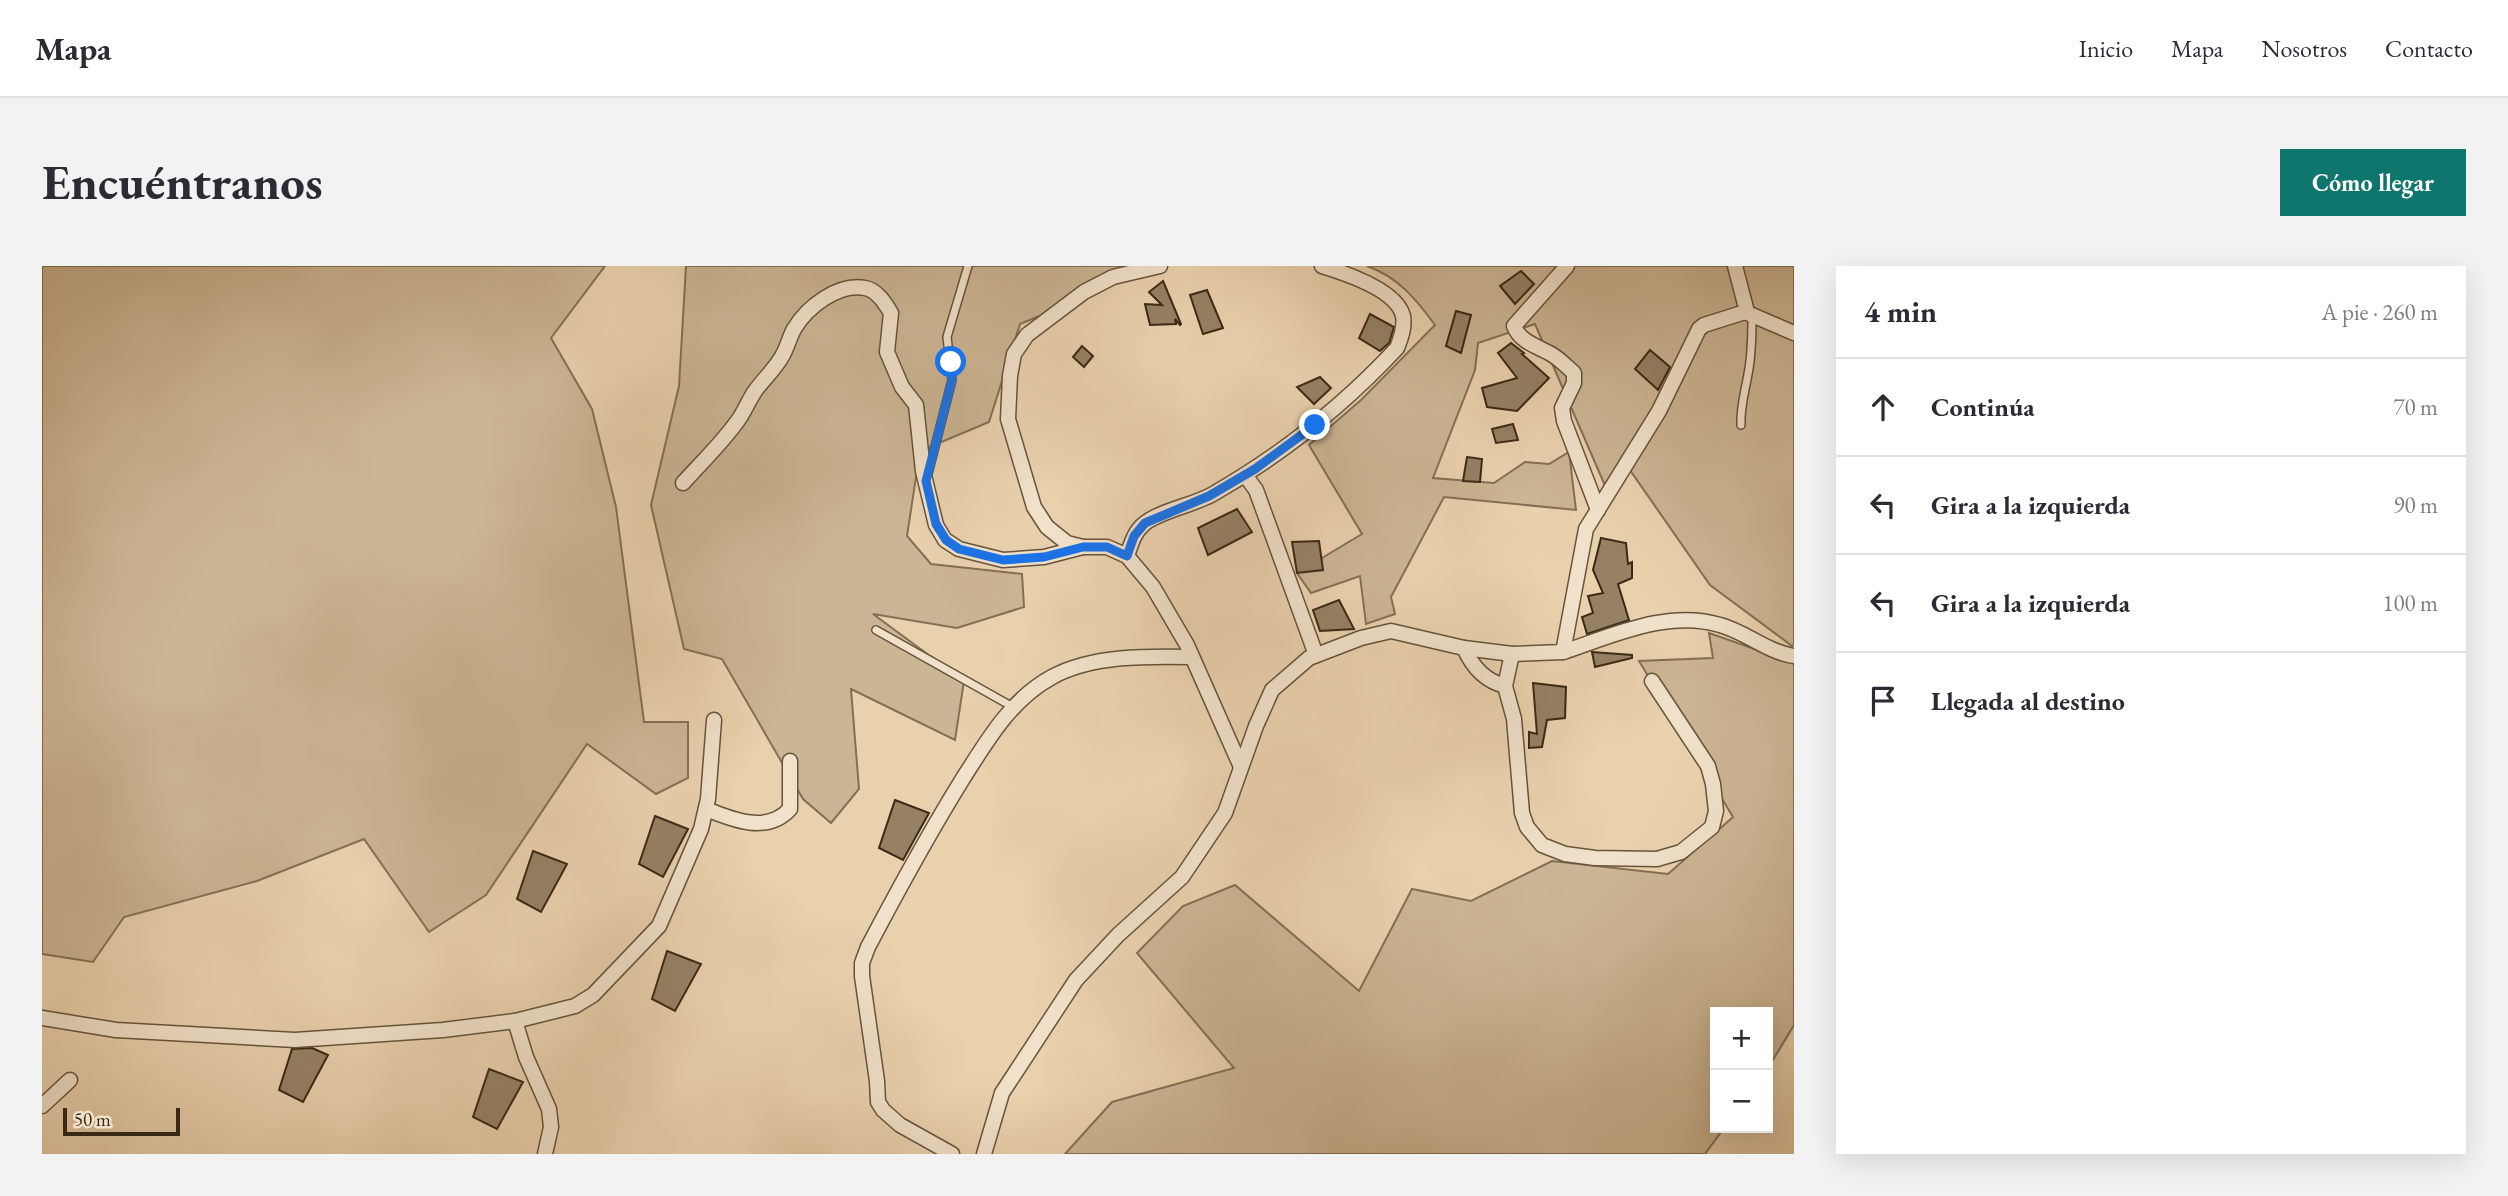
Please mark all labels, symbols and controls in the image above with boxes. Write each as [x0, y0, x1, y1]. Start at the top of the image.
text: Mapa [35, 27, 112, 70]
text: Inicio [2079, 33, 2133, 64]
text: Mapa [2171, 33, 2223, 64]
text: Nosotros [2261, 33, 2347, 64]
text: Contacto [2385, 33, 2473, 64]
button: Cómo llegar [2280, 149, 2466, 216]
text: Encuéntranos [42, 150, 323, 214]
text: 4 min [1864, 292, 1937, 331]
text: A pie · 260 m [2322, 297, 2438, 327]
route start [935, 346, 966, 377]
icon: ahead [1864, 388, 1902, 426]
text: Continúa [1931, 390, 2035, 424]
text: 70 m [2393, 392, 2438, 422]
route end [1299, 409, 1330, 440]
icon: left [1864, 486, 1902, 524]
text: Gira a la izquierda [1931, 488, 2130, 522]
text: 90 m [2393, 490, 2438, 520]
icon: left [1864, 584, 1902, 622]
text: Gira a la izquierda [1931, 586, 2130, 620]
text: 100 m [2382, 588, 2438, 618]
icon: arrive [1864, 682, 1902, 720]
text: Llegada al destino [1931, 684, 2125, 718]
map controls [1710, 1007, 1773, 1133]
button: + [1710, 1007, 1773, 1070]
button: − [1710, 1070, 1773, 1133]
scale bar [63, 1105, 180, 1137]
text: 50 m [74, 1107, 111, 1132]

